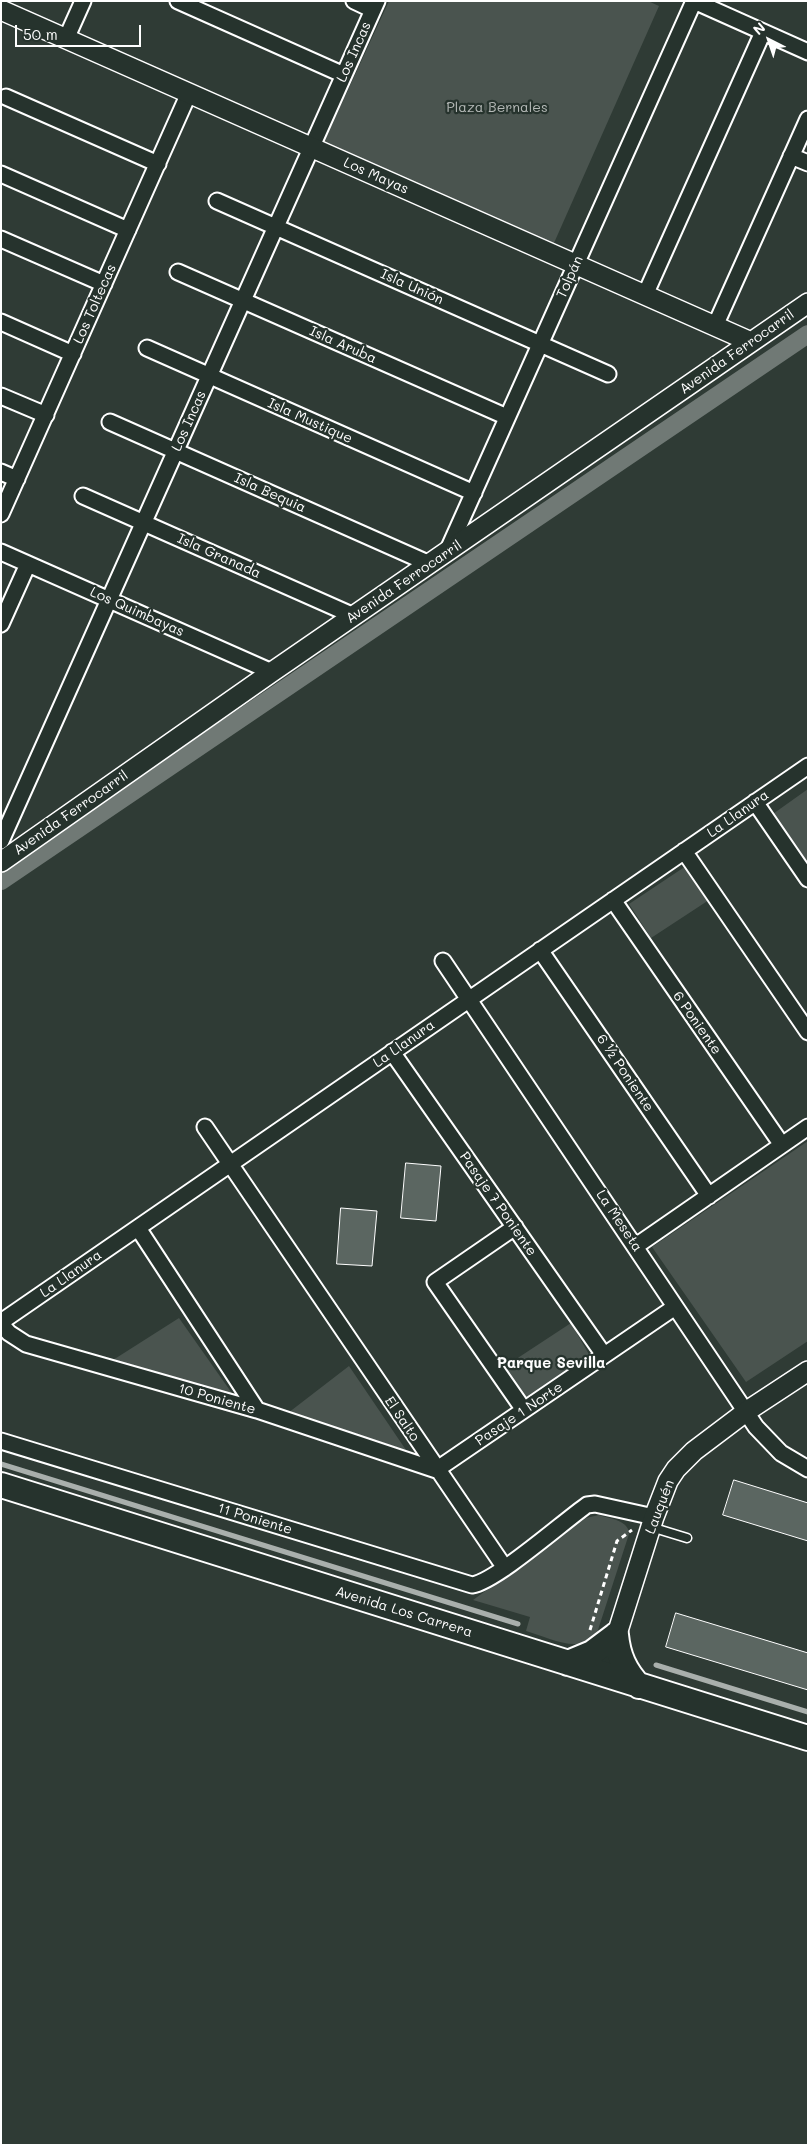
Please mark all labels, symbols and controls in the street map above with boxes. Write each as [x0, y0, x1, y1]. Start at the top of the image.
scale bar [18, 15, 144, 47]
north arrow [744, 15, 794, 65]
text: N [749, 18, 769, 39]
street label: Los Incas [333, 19, 375, 85]
text: 50 m [23, 24, 58, 44]
park label: Plaza Bernales [446, 100, 548, 116]
street label: Los Mayas [341, 154, 411, 198]
street label: Tolpán [553, 253, 587, 301]
street label: Los Toltecas [70, 262, 120, 346]
street label: Isla Unión [378, 266, 446, 308]
street label: Avenida Ferrocarril [676, 306, 798, 398]
street label: Isla Aruba [307, 323, 379, 367]
street label: Los Incas [168, 388, 210, 454]
street label: Isla Mustique [265, 395, 355, 447]
street label: Isla Bequia [232, 470, 308, 516]
street label: Isla Granada [175, 530, 263, 582]
street label: Avenida Ferrocarril [343, 537, 465, 627]
street label: Los Quimbayas [87, 584, 187, 640]
street label: Avenida Ferrocarril [10, 767, 132, 859]
street label: La Llanura [704, 787, 772, 841]
street label: 6 Poniente [669, 988, 725, 1058]
street label: La Llanura [370, 1017, 438, 1071]
street label: 6 ½ Poniente [593, 1031, 657, 1115]
street label: Pasaje 7 Poniente [456, 1149, 540, 1259]
street label: La Meseta [592, 1187, 646, 1255]
street label: La Llanura [37, 1247, 105, 1301]
district label: Parque Sevilla [497, 1354, 605, 1372]
street label: Pasaje 1 Norte [472, 1379, 566, 1449]
street label: 10 Poniente [176, 1380, 258, 1418]
street label: El Salto [381, 1393, 423, 1445]
street label: Lauquén [642, 1477, 678, 1537]
street label: 11 Poniente [216, 1500, 294, 1538]
street label: Avenida Los Carrera [333, 1583, 475, 1641]

